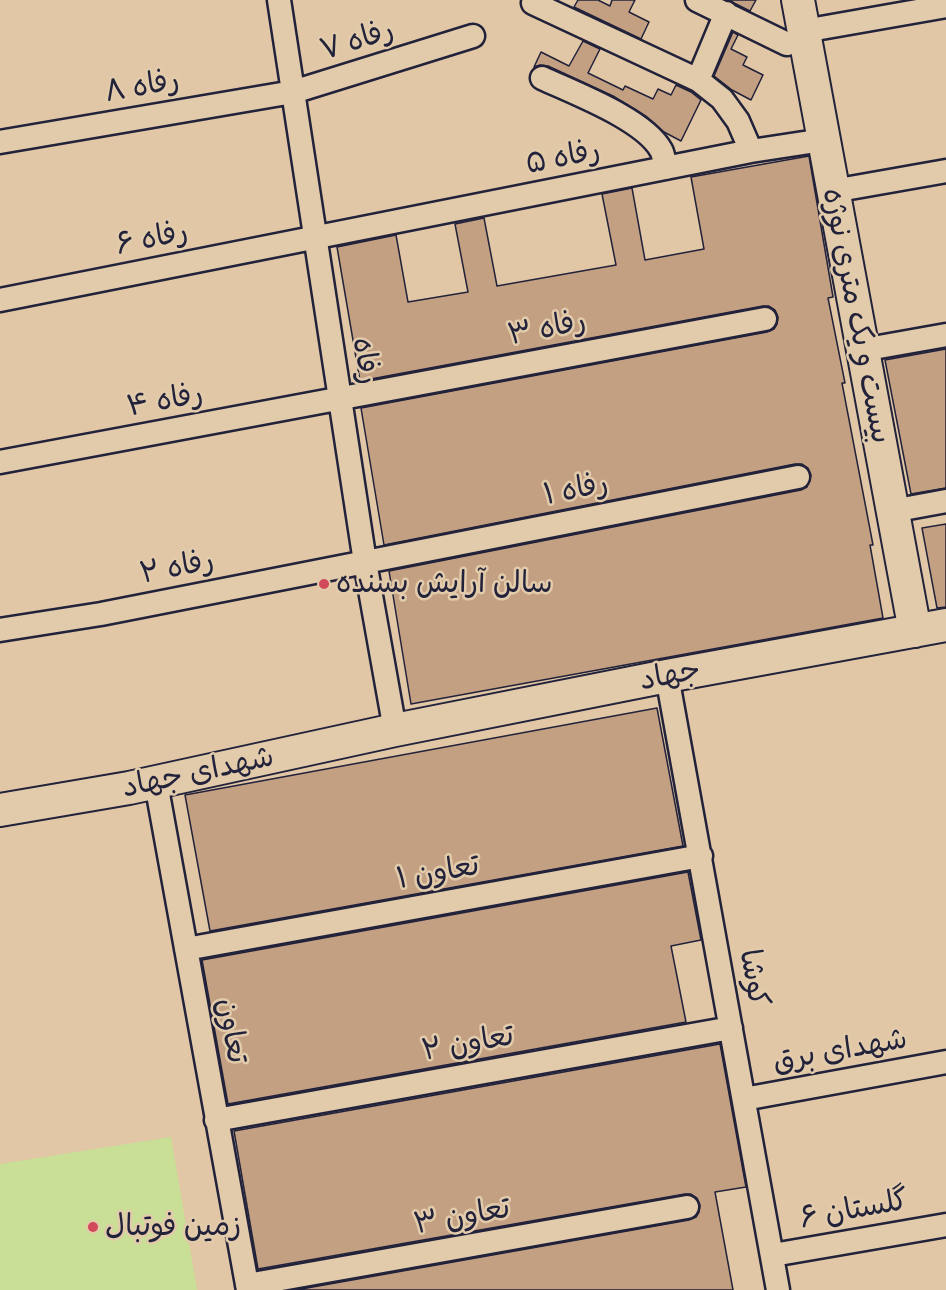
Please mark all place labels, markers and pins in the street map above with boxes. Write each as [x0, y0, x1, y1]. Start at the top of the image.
place label: سالن آرایش بسنده [336, 566, 553, 602]
marker: سالن آرایش بسنده [317, 577, 331, 591]
place label: زمین فوتبال [105, 1209, 242, 1245]
marker: زمین فوتبال [86, 1220, 100, 1234]

